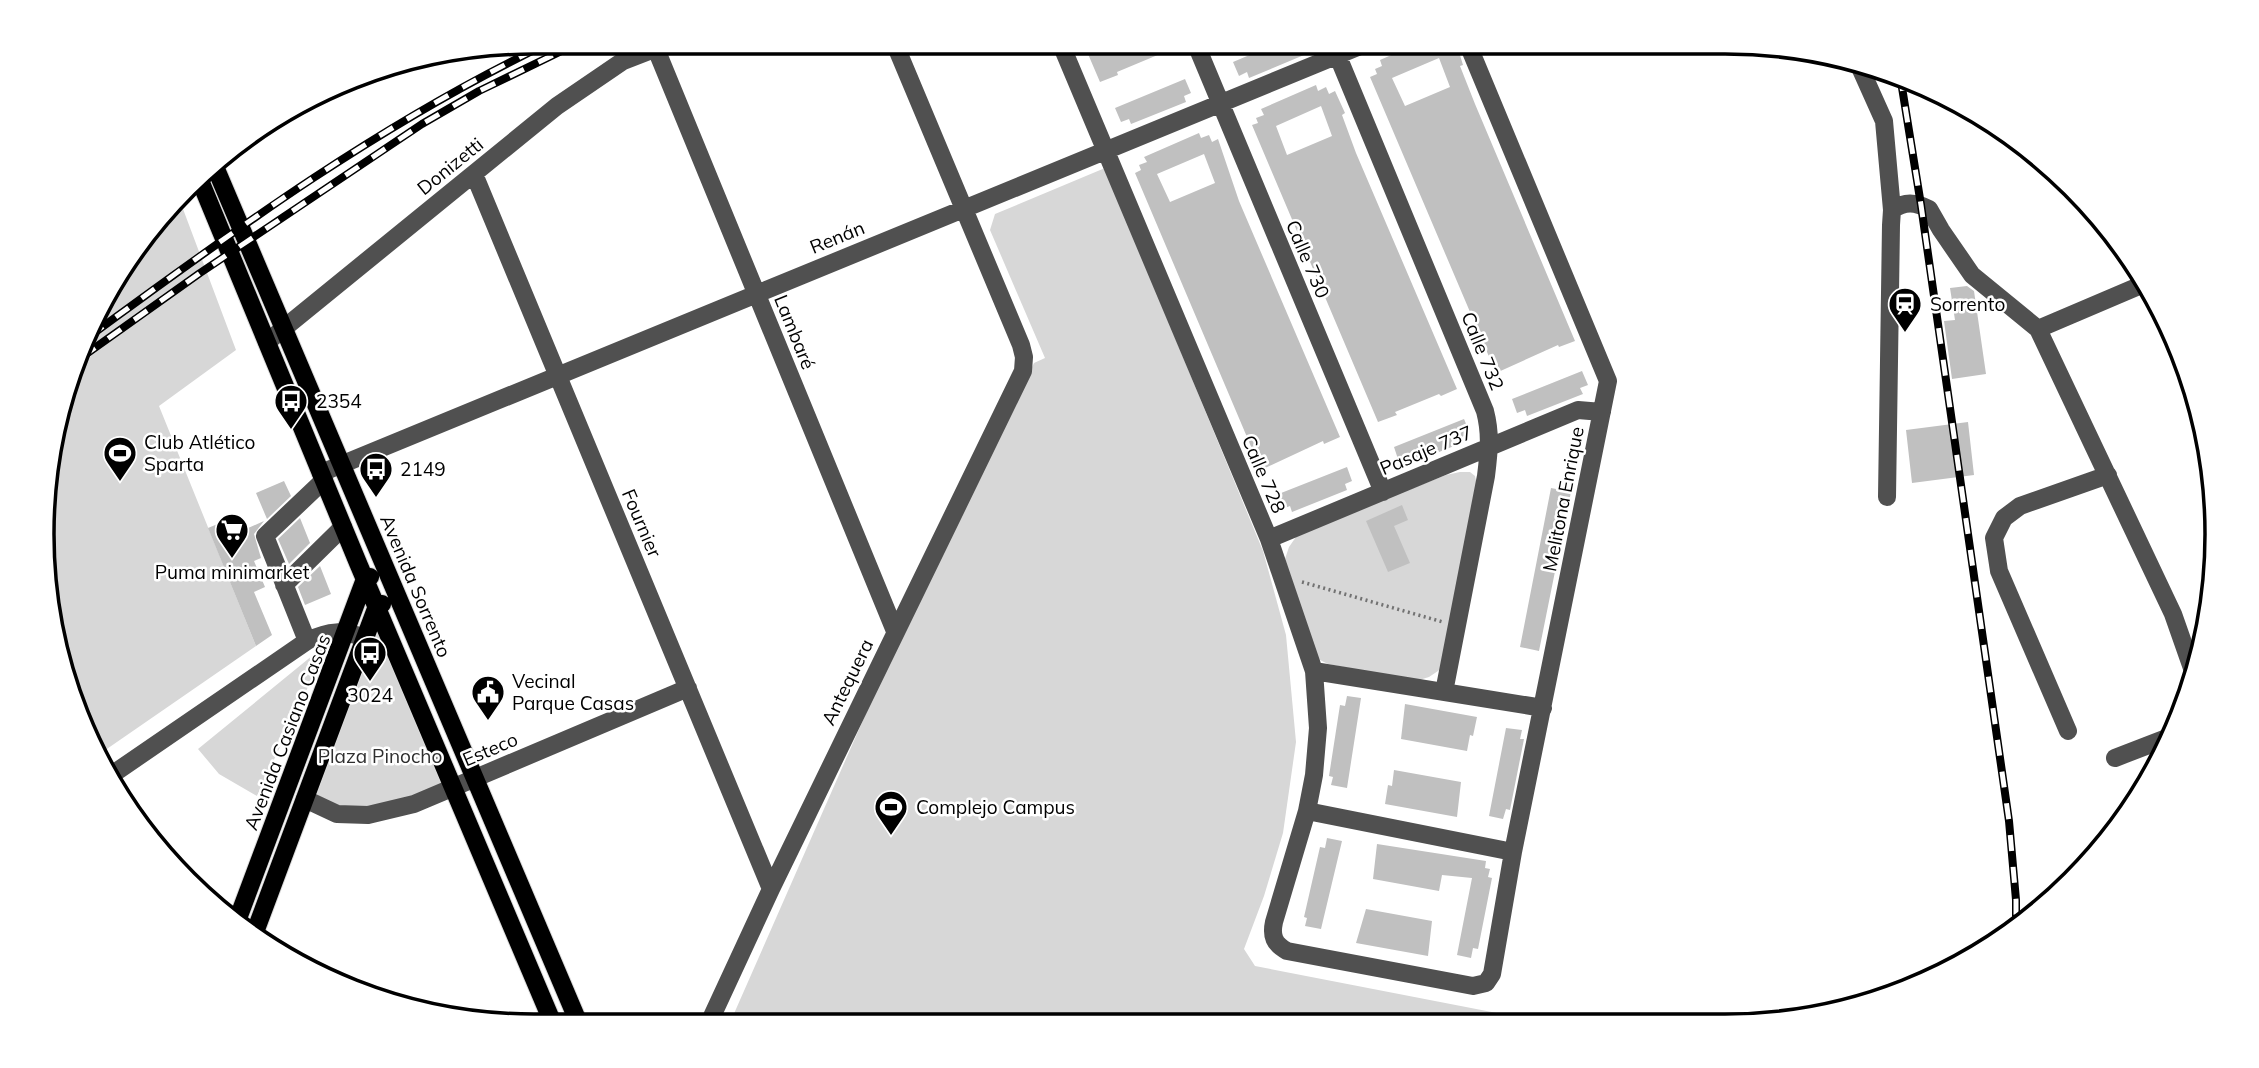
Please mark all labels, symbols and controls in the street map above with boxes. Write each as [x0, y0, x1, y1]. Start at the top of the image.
street label: Donizetti [412, 132, 488, 200]
street label: Renán [806, 215, 868, 259]
street label: Calle 730 [1281, 216, 1335, 302]
station icon: Sorrento [1886, 285, 1924, 334]
street label: Lambaré [769, 291, 821, 373]
place label: Sorrento [1930, 292, 2005, 316]
street label: Calle 732 [1456, 308, 1510, 394]
bus stop icon: 2354 [272, 382, 310, 431]
place label: 2354 [316, 389, 362, 413]
street label: Pasaje 737 [1376, 420, 1476, 480]
street label: Melitona Enrique [1537, 425, 1589, 573]
place label: Club Atlético Sparta [144, 430, 255, 476]
street label: Calle 728 [1237, 431, 1291, 517]
sports icon: Club Atlético Sparta [101, 434, 139, 483]
bus stop icon: 2149 [357, 450, 395, 499]
place label: 2149 [400, 457, 446, 481]
street label: Fournier [617, 485, 667, 561]
supermarket icon: Puma minimarket [213, 511, 251, 560]
street label: Avenida Sorrento [375, 511, 457, 661]
place label: Puma minimarket [155, 560, 310, 584]
street label: Avenida Casiano Casas [239, 631, 335, 833]
bus stop icon: 3024 [351, 634, 389, 683]
street label: Antequera [816, 635, 878, 729]
place label: Vecinal Parque Casas [512, 669, 634, 715]
public building icon: Vecinal Parque Casas [469, 673, 507, 722]
place label: 3024 [347, 683, 393, 707]
street label: Esteco [459, 727, 521, 771]
park label: Plaza Pinocho [318, 744, 442, 768]
sports icon: Complejo Campus [872, 788, 910, 837]
place label: Complejo Campus [916, 795, 1075, 819]

